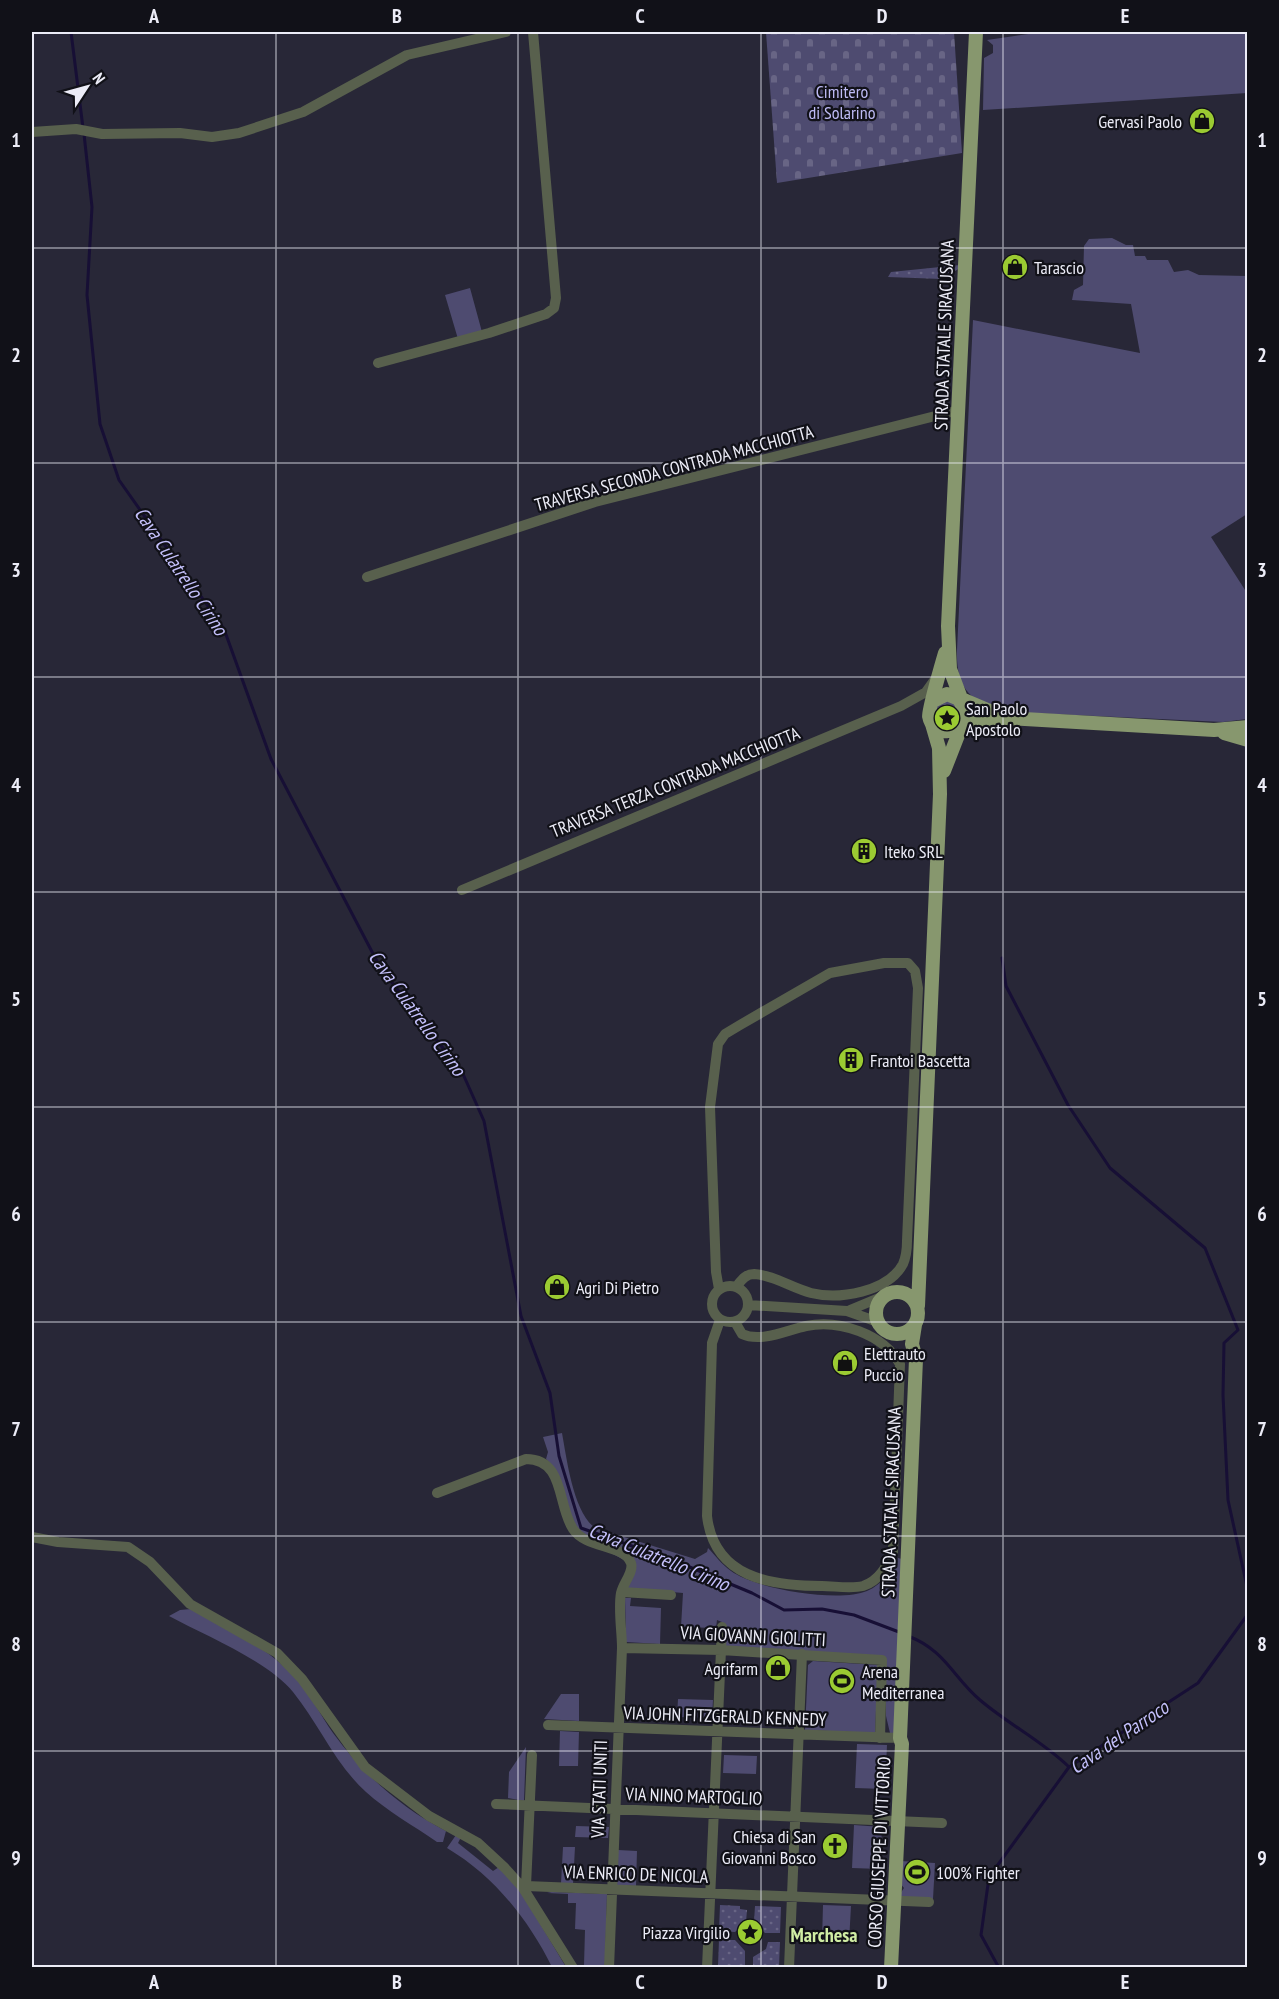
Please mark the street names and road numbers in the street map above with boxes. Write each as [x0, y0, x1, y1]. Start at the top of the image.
street label: STRADA STATALE SIRACUSANA [929, 239, 959, 431]
street label: TRAVERSA SECONDA CONTRADA MACCHIOTTA [532, 420, 816, 516]
street label: TRAVERSA TERZA CONTRADA MACCHIOTTA [547, 721, 803, 843]
street label: STRADA STATALE SIRACUSANA [876, 1406, 906, 1598]
street label: VIA GIOVANNI GIOLITTI [679, 1621, 826, 1651]
street label: VIA JOHN FITZGERALD KENNEDY [622, 1701, 828, 1731]
street label: VIA STATI UNITI [586, 1740, 612, 1839]
street label: CORSO GIUSEPPE DI VITTORIO [863, 1756, 895, 1948]
street label: VIA NINO MARTOGLIO [624, 1782, 763, 1810]
street label: VIA ENRICO DE NICOLA [562, 1860, 709, 1888]

